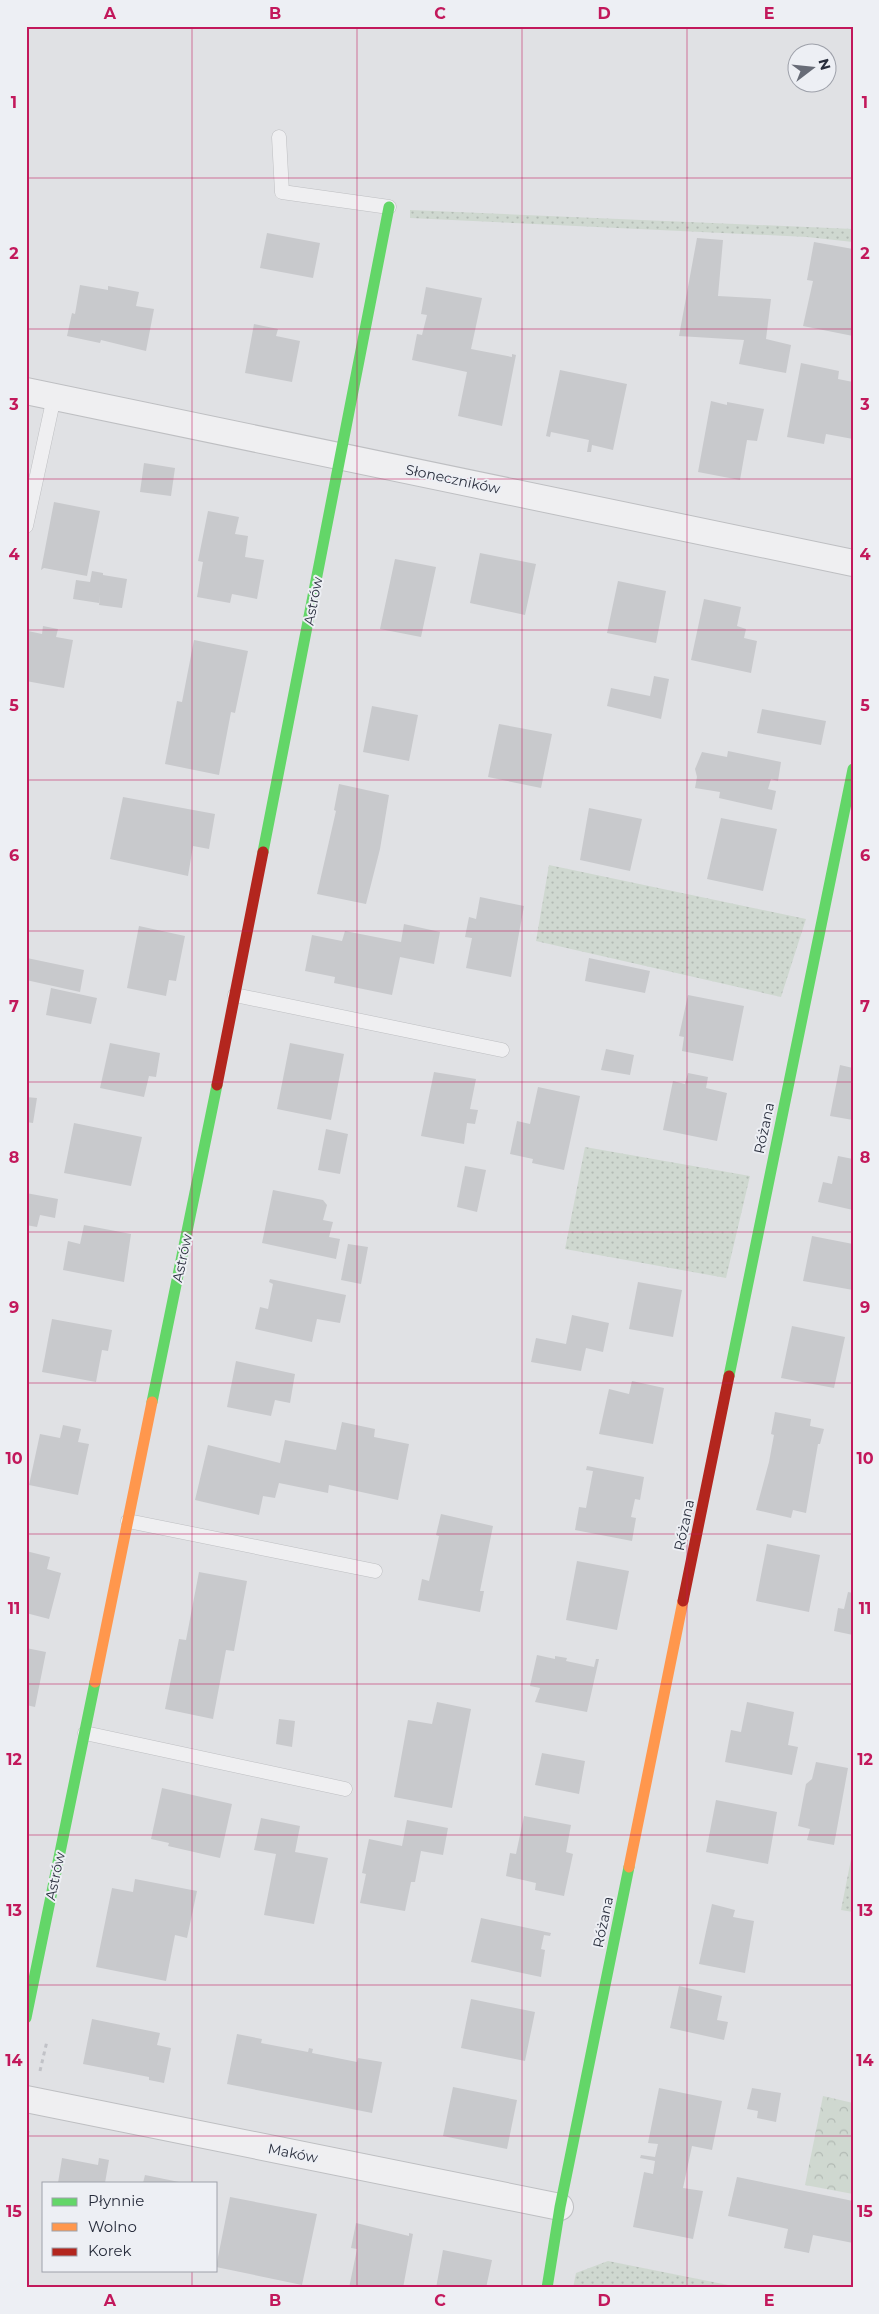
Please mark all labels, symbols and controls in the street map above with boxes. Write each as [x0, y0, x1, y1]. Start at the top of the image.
text: A [103, 4, 117, 23]
text: B [269, 4, 281, 23]
text: C [434, 4, 446, 23]
text: D [597, 4, 611, 23]
text: E [764, 4, 774, 23]
north arrow [786, 42, 836, 92]
text: N [814, 56, 835, 72]
text: 1 [11, 93, 17, 112]
text: 1 [862, 93, 868, 112]
text: 2 [9, 244, 19, 263]
text: 2 [860, 244, 870, 263]
text: 3 [8, 395, 19, 414]
text: 3 [859, 395, 870, 414]
street label: Słoneczników [404, 460, 503, 498]
text: 4 [8, 545, 20, 564]
text: 4 [859, 545, 871, 564]
street label: Astrów [300, 575, 327, 627]
text: 5 [9, 696, 19, 715]
text: 5 [860, 696, 870, 715]
text: 6 [9, 846, 19, 865]
text: 6 [860, 846, 870, 865]
text: 7 [9, 997, 19, 1016]
text: 7 [860, 997, 870, 1016]
street label: Różana [750, 1101, 778, 1155]
text: 8 [9, 1148, 19, 1167]
text: 8 [860, 1148, 870, 1167]
street label: Astrów [168, 1232, 196, 1284]
text: 9 [9, 1298, 19, 1317]
text: 9 [860, 1298, 870, 1317]
text: 10 [5, 1449, 23, 1468]
text: 10 [856, 1449, 874, 1468]
street label: Różana [670, 1498, 698, 1552]
text: 11 [8, 1599, 20, 1618]
text: 11 [859, 1599, 871, 1618]
text: 12 [6, 1750, 22, 1769]
text: 12 [857, 1750, 873, 1769]
street label: Astrów [41, 1850, 69, 1902]
street label: Różana [589, 1895, 617, 1949]
text: 13 [6, 1901, 22, 1920]
text: 13 [857, 1901, 873, 1920]
text: 14 [5, 2051, 23, 2070]
text: 14 [856, 2051, 874, 2070]
street label: Maków [266, 2139, 320, 2167]
legend [42, 2182, 218, 2272]
text: Płynnie [88, 2191, 144, 2210]
text: 15 [6, 2202, 22, 2221]
text: 15 [857, 2202, 873, 2221]
text: Wolno [88, 2217, 137, 2236]
text: Korek [88, 2241, 132, 2260]
text: A [103, 2291, 117, 2310]
text: B [269, 2291, 281, 2310]
text: C [434, 2291, 446, 2310]
text: D [597, 2291, 611, 2310]
text: E [764, 2291, 774, 2310]

